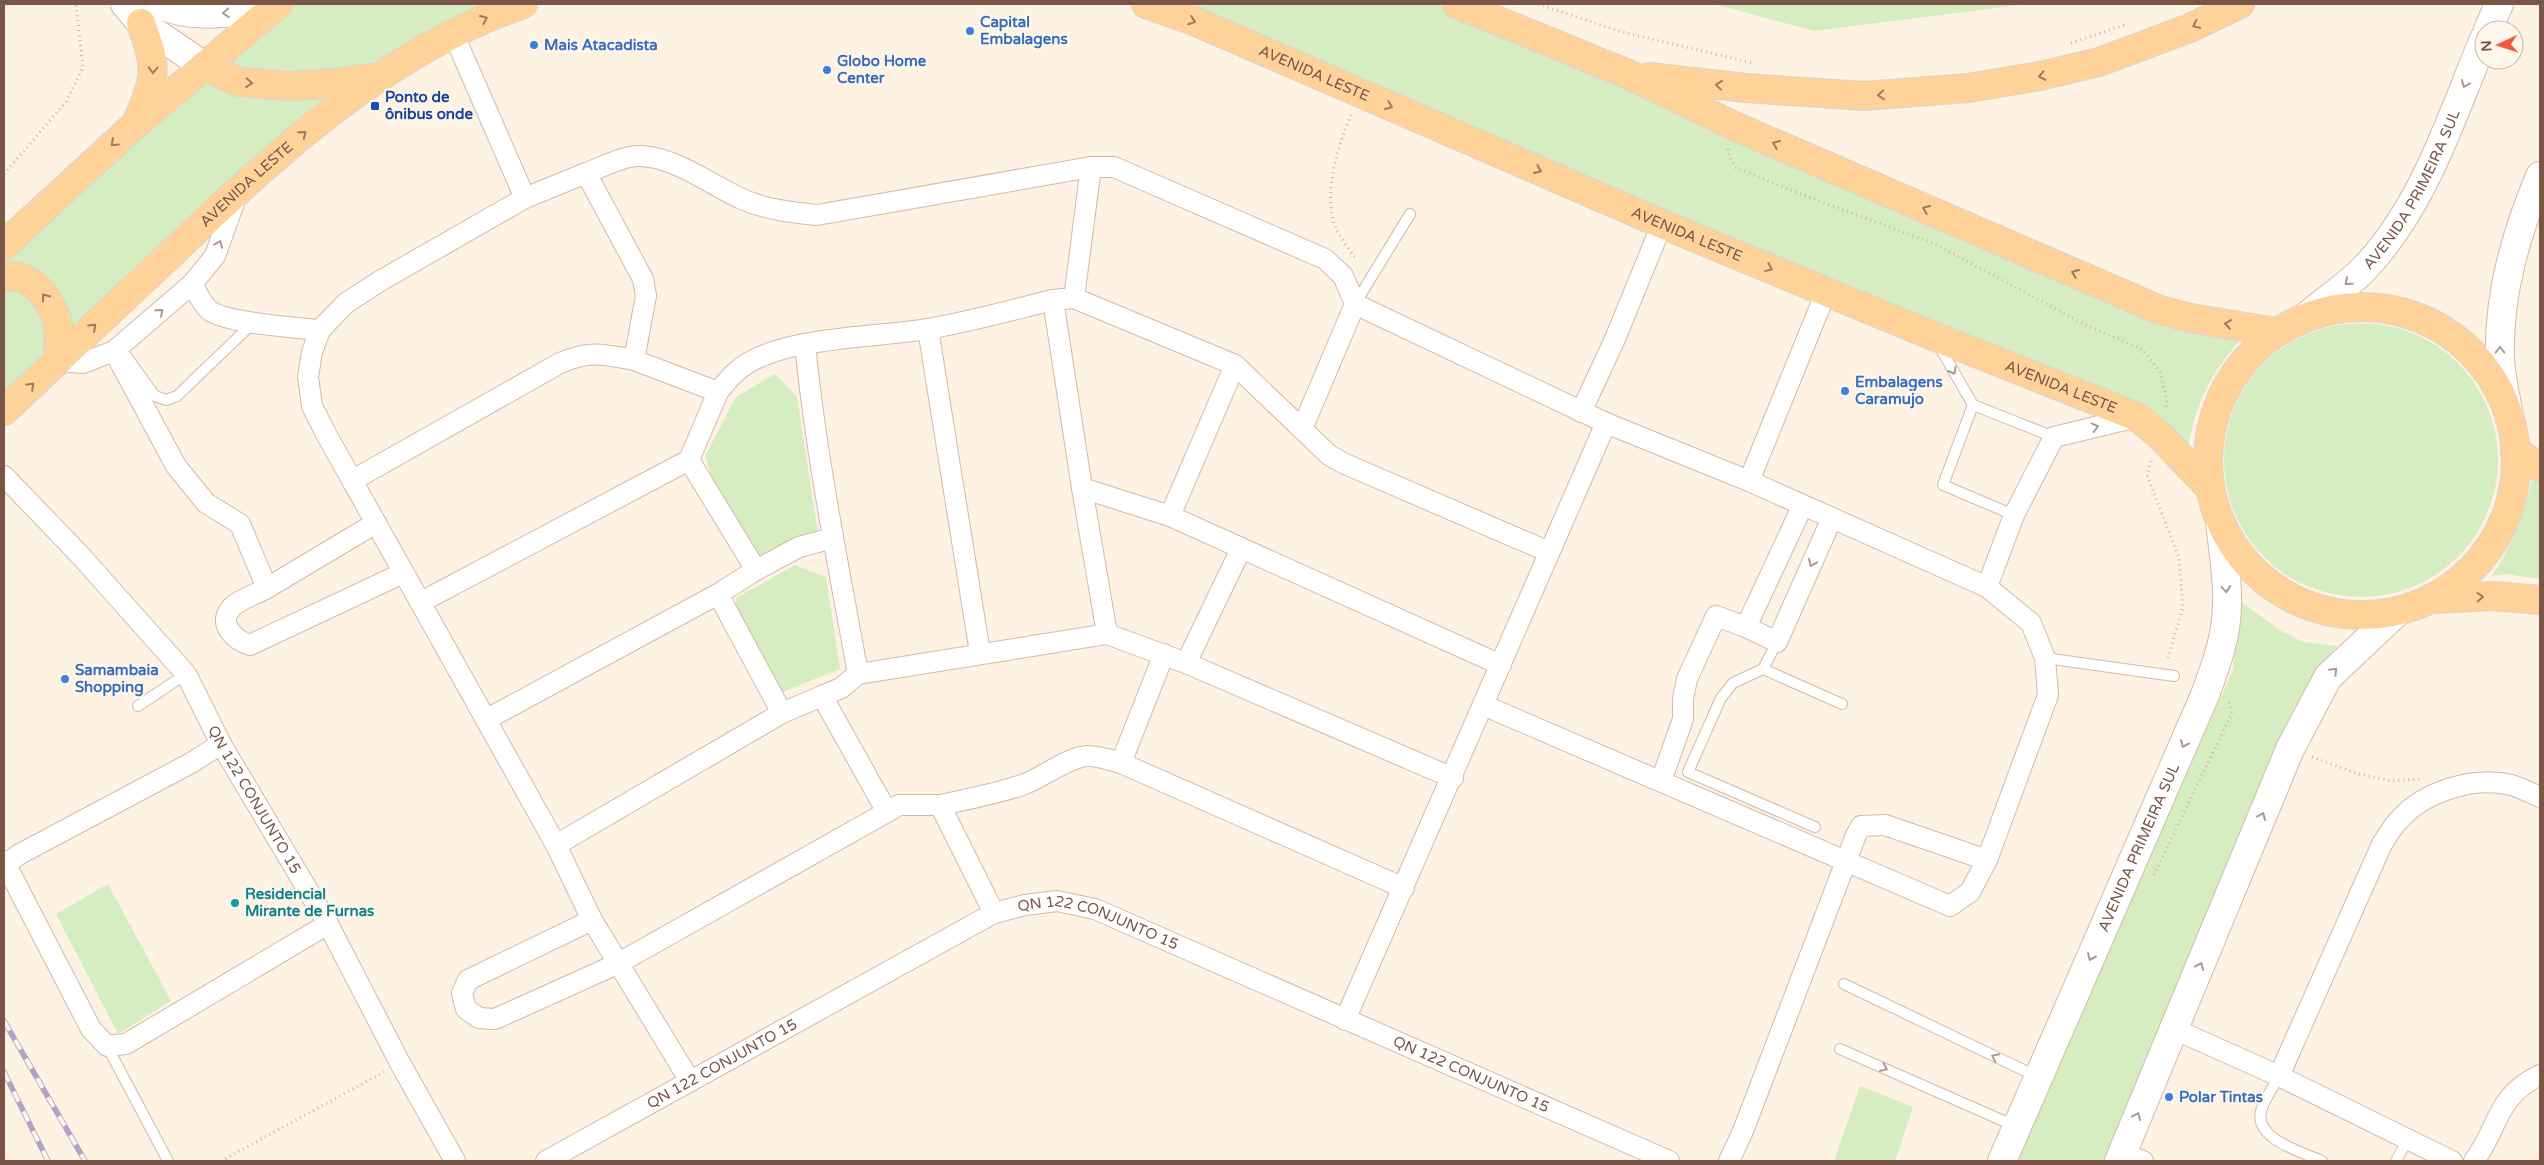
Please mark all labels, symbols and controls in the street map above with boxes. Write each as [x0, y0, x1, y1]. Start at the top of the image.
one-way arrow [221, 8, 229, 19]
place label: Capital Embalagens [980, 13, 1068, 49]
one-way arrow [479, 15, 488, 26]
one-way arrow [1187, 15, 1196, 25]
one-way arrow [2192, 19, 2201, 30]
north arrow [2474, 20, 2524, 70]
marker: Capital Embalagens [964, 25, 976, 37]
place label: Mais Atacadista [544, 36, 658, 54]
marker: Mais Atacadista [528, 39, 540, 51]
text: N [2478, 40, 2495, 52]
street label: AVENIDA LESTE [1256, 41, 1372, 105]
place label: Globo Home Center [837, 52, 927, 87]
marker: Globo Home Center [821, 64, 833, 76]
one-way arrow [148, 66, 158, 74]
one-way arrow [2037, 70, 2046, 80]
one-way arrow [245, 77, 253, 88]
one-way arrow [2461, 79, 2471, 88]
one-way arrow [1714, 80, 1722, 91]
place label: Ponto de ônibus onde [385, 88, 473, 123]
one-way arrow [1876, 89, 1884, 100]
one-way arrow [1384, 99, 1393, 110]
marker: Ponto de ônibus onde [369, 100, 381, 112]
street label: AVENIDA PRIMEIRA SUL [2359, 107, 2464, 273]
one-way arrow [298, 131, 307, 140]
one-way arrow [111, 137, 120, 146]
street label: AVENIDA LESTE [196, 138, 296, 231]
one-way arrow [1772, 140, 1781, 151]
one-way arrow [1533, 164, 1542, 175]
street label: AVENIDA LESTE [1629, 203, 1745, 265]
one-way arrow [1922, 204, 1931, 215]
one-way arrow [214, 241, 224, 249]
one-way arrow [1764, 262, 1772, 272]
one-way arrow [2071, 268, 2080, 279]
one-way arrow [2344, 277, 2353, 286]
one-way arrow [42, 294, 51, 303]
one-way arrow [154, 309, 163, 318]
one-way arrow [2224, 320, 2233, 330]
one-way arrow [88, 324, 97, 333]
one-way arrow [2495, 346, 2505, 354]
street label: AVENIDA LESTE [2003, 357, 2119, 417]
one-way arrow [1947, 365, 1957, 374]
place label: Embalagens Caramujo [1855, 373, 1943, 409]
one-way arrow [25, 383, 34, 392]
marker: Embalagens Caramujo [1839, 385, 1851, 397]
one-way arrow [2091, 422, 2100, 433]
one-way arrow [1808, 558, 1819, 567]
one-way arrow [2220, 585, 2231, 593]
one-way arrow [2476, 591, 2484, 602]
place label: Samambaia Shopping [75, 661, 159, 697]
one-way arrow [2328, 668, 2337, 677]
marker: Samambaia Shopping [59, 673, 71, 685]
street label: QN 122 CONJUNTO 15 [204, 722, 305, 877]
one-way arrow [2180, 739, 2191, 748]
street label: AVENIDA PRIMEIRA SUL [2094, 760, 2183, 934]
one-way arrow [2256, 812, 2266, 821]
place label: Residencial Mirante de Furnas [245, 885, 374, 920]
street label: QN 122 CONJUNTO 15 [1015, 892, 1181, 954]
marker: Residencial Mirante de Furnas [229, 897, 241, 909]
one-way arrow [2087, 952, 2098, 961]
one-way arrow [2193, 962, 2204, 971]
street label: QN 122 CONJUNTO 15 [644, 1015, 800, 1112]
street label: QN 122 CONJUNTO 15 [1390, 1032, 1552, 1116]
one-way arrow [1991, 1052, 2000, 1063]
one-way arrow [1879, 1062, 1888, 1073]
place label: Polar Tintas [2179, 1088, 2263, 1106]
marker: Polar Tintas [2163, 1091, 2175, 1103]
one-way arrow [2131, 1112, 2142, 1121]

